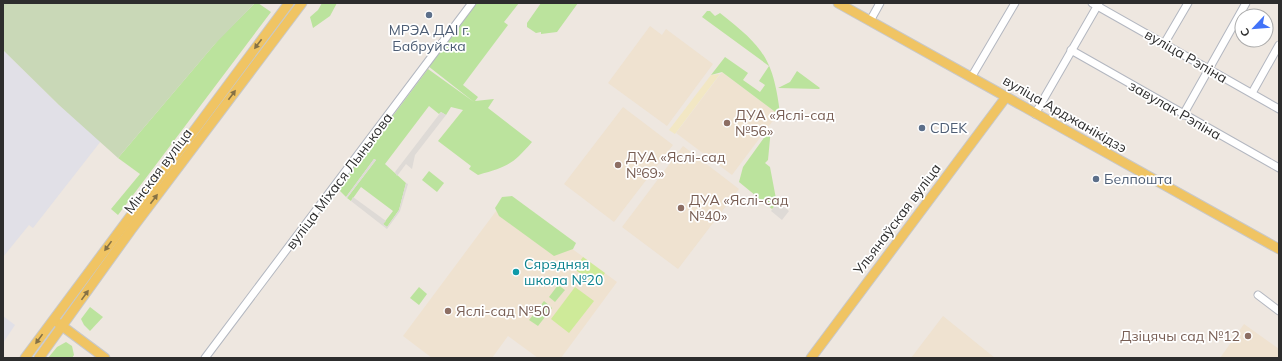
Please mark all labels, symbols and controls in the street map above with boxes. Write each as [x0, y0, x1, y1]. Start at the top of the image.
north arrow [1234, 8, 1274, 48]
marker: МРЭА ДАІ г. Бабруйска [424, 10, 434, 20]
place label: МРЭА ДАІ г. Бабруйска [389, 21, 469, 55]
street label: вуліца Рэпіна [1141, 25, 1231, 87]
text: С [1237, 26, 1253, 39]
one-way arrow [254, 39, 262, 49]
street label: вуліца Арджанікідзэ [1000, 71, 1130, 157]
street label: завулак Рэпіна [1126, 76, 1224, 144]
one-way arrow [228, 90, 236, 101]
place label: ДУА «Яслі-сад №56» [735, 106, 835, 140]
street label: вуліца Міхася Лынькова [282, 109, 396, 253]
marker: ДУА «Яслі-сад №56» [722, 118, 732, 128]
place label: CDEK [930, 119, 968, 137]
marker: CDEK [917, 123, 927, 133]
street label: Мінская вуліца [120, 125, 196, 217]
place label: ДУА «Яслі-сад №69» [626, 148, 726, 182]
marker: ДУА «Яслі-сад №69» [613, 160, 623, 170]
street label: Ульянаўская вуліца [849, 160, 945, 279]
place label: Белпошта [1104, 170, 1172, 188]
marker: Белпошта [1091, 174, 1101, 184]
place label: ДУА «Яслі-сад №40» [689, 191, 789, 225]
one-way arrow [150, 194, 158, 205]
marker: ДУА «Яслі-сад №40» [676, 203, 686, 213]
one-way arrow [103, 240, 112, 251]
place label: Сярэдняя школа №20 [524, 255, 603, 289]
marker: Сярэдняя школа №20 [511, 267, 521, 277]
one-way arrow [80, 289, 89, 300]
place label: Яслі-сад №50 [456, 302, 550, 320]
marker: Яслі-сад №50 [443, 306, 453, 316]
place label: Дзіцячы сад №12 [1120, 327, 1240, 345]
marker: Дзіцячы сад №12 [1243, 331, 1253, 341]
one-way arrow [36, 334, 44, 344]

